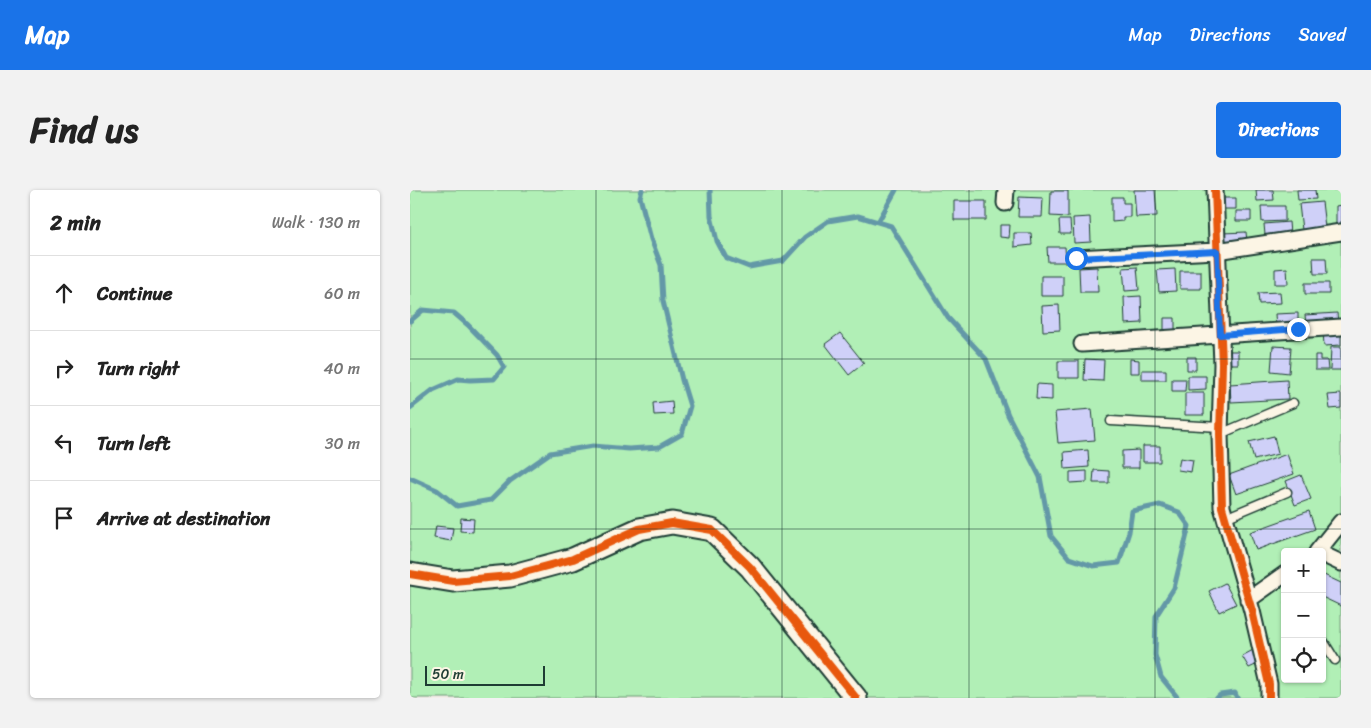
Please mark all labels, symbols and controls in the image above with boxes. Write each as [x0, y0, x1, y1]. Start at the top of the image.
text: Map [25, 14, 69, 56]
text: Map [1129, 19, 1162, 51]
text: Directions [1190, 19, 1271, 51]
text: Saved [1299, 19, 1346, 51]
text: Find us [30, 99, 138, 161]
button: Directions [1216, 102, 1341, 158]
text: 2 min [50, 204, 101, 242]
text: Walk · 130 m [272, 208, 360, 237]
route start [1065, 247, 1088, 270]
text: Continue [97, 277, 173, 310]
icon: ahead [50, 279, 78, 307]
text: 60 m [324, 279, 360, 308]
route end [1287, 318, 1310, 341]
text: Turn right [97, 352, 179, 385]
icon: right [50, 354, 78, 382]
text: 40 m [323, 354, 360, 383]
text: Turn left [97, 427, 170, 460]
icon: left [50, 429, 78, 457]
text: 30 m [325, 429, 360, 458]
text: Arrive at destination [97, 502, 270, 535]
icon: arrive [50, 504, 78, 532]
map controls [1281, 548, 1326, 683]
button: + [1281, 548, 1326, 593]
button: − [1281, 593, 1326, 638]
button: locate [1281, 638, 1326, 683]
text: 50 m [432, 662, 464, 687]
scale bar [425, 663, 545, 686]

